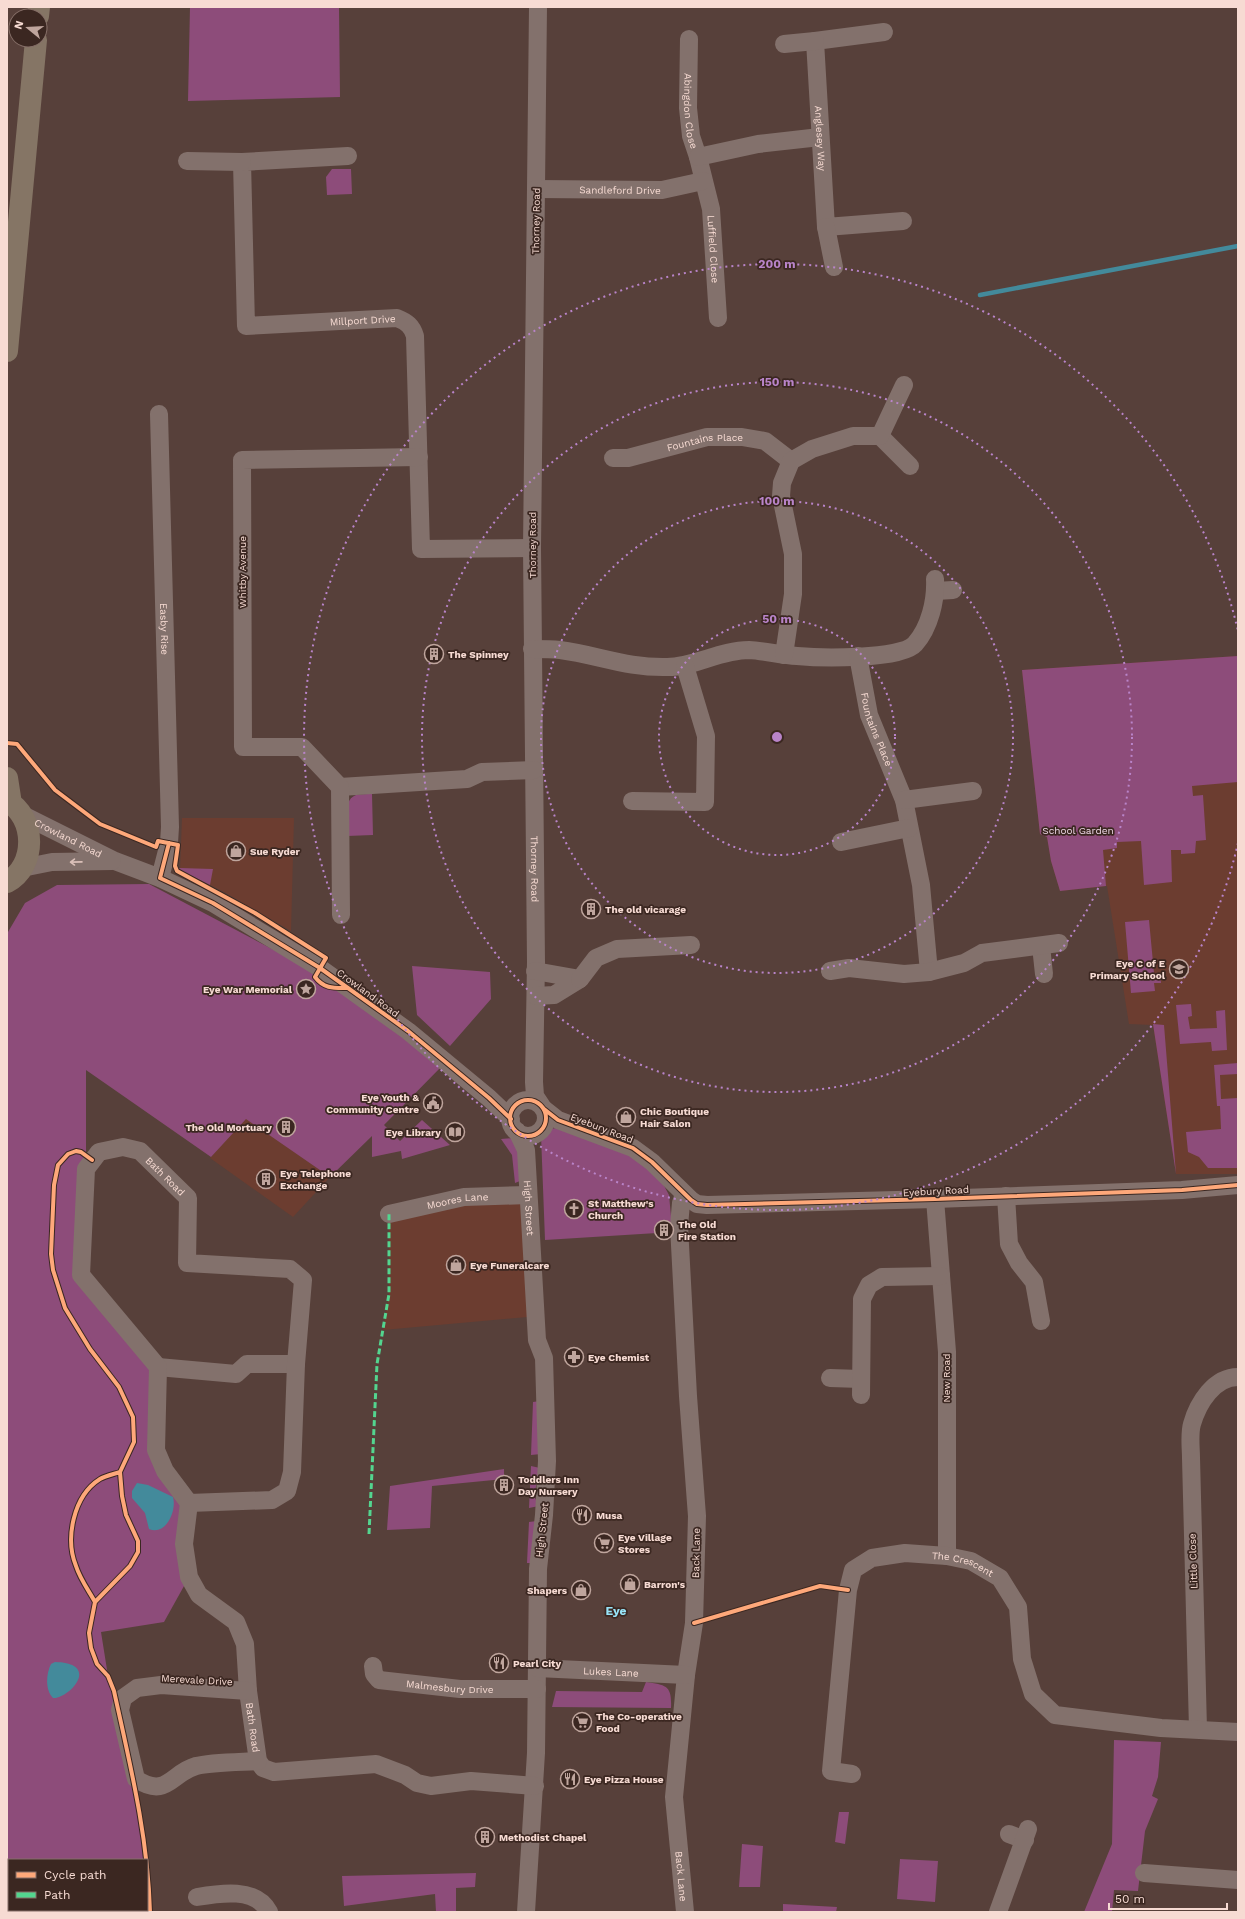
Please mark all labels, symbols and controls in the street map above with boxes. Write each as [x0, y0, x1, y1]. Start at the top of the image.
north arrow [8, 8, 48, 48]
text: N [12, 19, 26, 31]
street label: Abingdon Close [682, 73, 700, 150]
street label: Anglesey Way [813, 105, 828, 172]
street label: Sandleford Drive [579, 184, 661, 195]
street label: Thorney Road [530, 188, 542, 254]
street label: Luffield Close [706, 215, 721, 284]
text: 200 m [758, 257, 796, 271]
street label: Millport Drive [329, 313, 396, 327]
text: 150 m [760, 375, 794, 389]
street label: Fountains Place [665, 431, 743, 453]
text: 100 m [759, 494, 795, 508]
street label: Thorney Road [527, 512, 538, 578]
street label: Whitby Avenue [237, 536, 248, 608]
street label: Easby Rise [159, 603, 171, 655]
text: 50 m [762, 612, 792, 626]
building icon: The Spinney [423, 643, 445, 665]
place label: The Spinney [448, 649, 509, 660]
street label: Fountains Place [859, 692, 895, 768]
centre of rings [770, 730, 784, 744]
street label: Crowland Road [33, 816, 104, 859]
park label: School Garden [1042, 825, 1114, 836]
street label: Thorney Road [529, 836, 541, 902]
shop icon: Sue Ryder [225, 840, 247, 862]
place label: Sue Ryder [250, 846, 301, 857]
one-way arrow [70, 858, 83, 866]
building icon: The old vicarage [580, 898, 602, 920]
place label: The old vicarage [605, 904, 686, 915]
place label: Eye C of E Primary School [1090, 958, 1166, 981]
school or university icon: Eye C of E Primary School [1168, 958, 1190, 980]
street label: Crowland Road [335, 967, 401, 1019]
place icon: Eye War Memorial [295, 978, 317, 1000]
place label: Eye War Memorial [203, 984, 293, 995]
place label: Eye Youth & Community Centre [326, 1092, 420, 1115]
public building icon: Eye Youth & Community Centre [422, 1092, 444, 1114]
shop icon: Chic Boutique Hair Salon [615, 1106, 637, 1128]
place label: Chic Boutique Hair Salon [640, 1106, 709, 1129]
street label: Eyebury Road [569, 1111, 635, 1145]
building icon: The Old Mortuary [275, 1116, 297, 1138]
library icon: Eye Library [444, 1121, 466, 1143]
place label: The Old Mortuary [185, 1122, 272, 1133]
place label: Eye Library [385, 1127, 441, 1138]
street label: Bath Road [144, 1154, 187, 1197]
building icon: Eye Telephone Exchange [255, 1168, 277, 1190]
place label: Eye Telephone Exchange [280, 1168, 351, 1191]
street label: High Street [522, 1180, 536, 1237]
street label: Eyebury Road [903, 1184, 969, 1198]
street label: Moores Lane [426, 1191, 489, 1211]
church icon: St Matthew's Church [563, 1198, 585, 1220]
place label: St Matthew's Church [588, 1198, 654, 1221]
building icon: The Old Fire Station [653, 1219, 675, 1241]
place label: The Old Fire Station [678, 1219, 736, 1242]
shop icon: Eye Funeralcare [445, 1254, 467, 1276]
place label: Eye Funeralcare [470, 1260, 550, 1271]
pharmacy icon: Eye Chemist [563, 1346, 585, 1368]
place label: Eye Chemist [588, 1352, 650, 1363]
street label: New Road [941, 1354, 952, 1402]
building icon: Toddlers Inn Day Nursery [493, 1474, 515, 1496]
place label: Toddlers Inn Day Nursery [518, 1474, 579, 1497]
street label: High Street [534, 1501, 550, 1558]
restaurant icon: Musa [571, 1504, 593, 1526]
place label: Musa [596, 1510, 623, 1521]
street label: Back Lane [690, 1528, 702, 1578]
supermarket icon: Eye Village Stores [593, 1532, 615, 1554]
place label: Eye Village Stores [618, 1532, 672, 1555]
street label: Little Close [1187, 1533, 1199, 1589]
street label: The Crescent [932, 1549, 996, 1579]
shop icon: Barron's [619, 1573, 641, 1595]
shop icon: Shapers [570, 1579, 592, 1601]
place label: Barron's [644, 1579, 686, 1590]
place label: Shapers [527, 1585, 568, 1596]
district label: Eye [605, 1604, 627, 1618]
restaurant icon: Pearl City [488, 1652, 510, 1674]
place label: Pearl City [513, 1658, 561, 1669]
street label: Lukes Lane [583, 1665, 639, 1678]
street label: Merevale Drive [161, 1673, 233, 1687]
street label: Malmesbury Drive [406, 1678, 494, 1695]
street label: Bath Road [244, 1702, 262, 1753]
supermarket icon: The Co-operative Food [571, 1711, 593, 1733]
place label: The Co-operative Food [596, 1711, 682, 1734]
restaurant icon: Eye Pizza House [559, 1768, 581, 1790]
place label: Eye Pizza House [584, 1774, 664, 1785]
building icon: Methodist Chapel [474, 1826, 496, 1848]
place label: Methodist Chapel [499, 1832, 587, 1843]
street label: Back Lane [674, 1851, 689, 1902]
legend [8, 1859, 148, 1911]
text: Cycle path [44, 1868, 106, 1882]
scale bar [1109, 1885, 1227, 1911]
text: Path [44, 1888, 70, 1902]
text: 50 m [1115, 1892, 1145, 1906]

